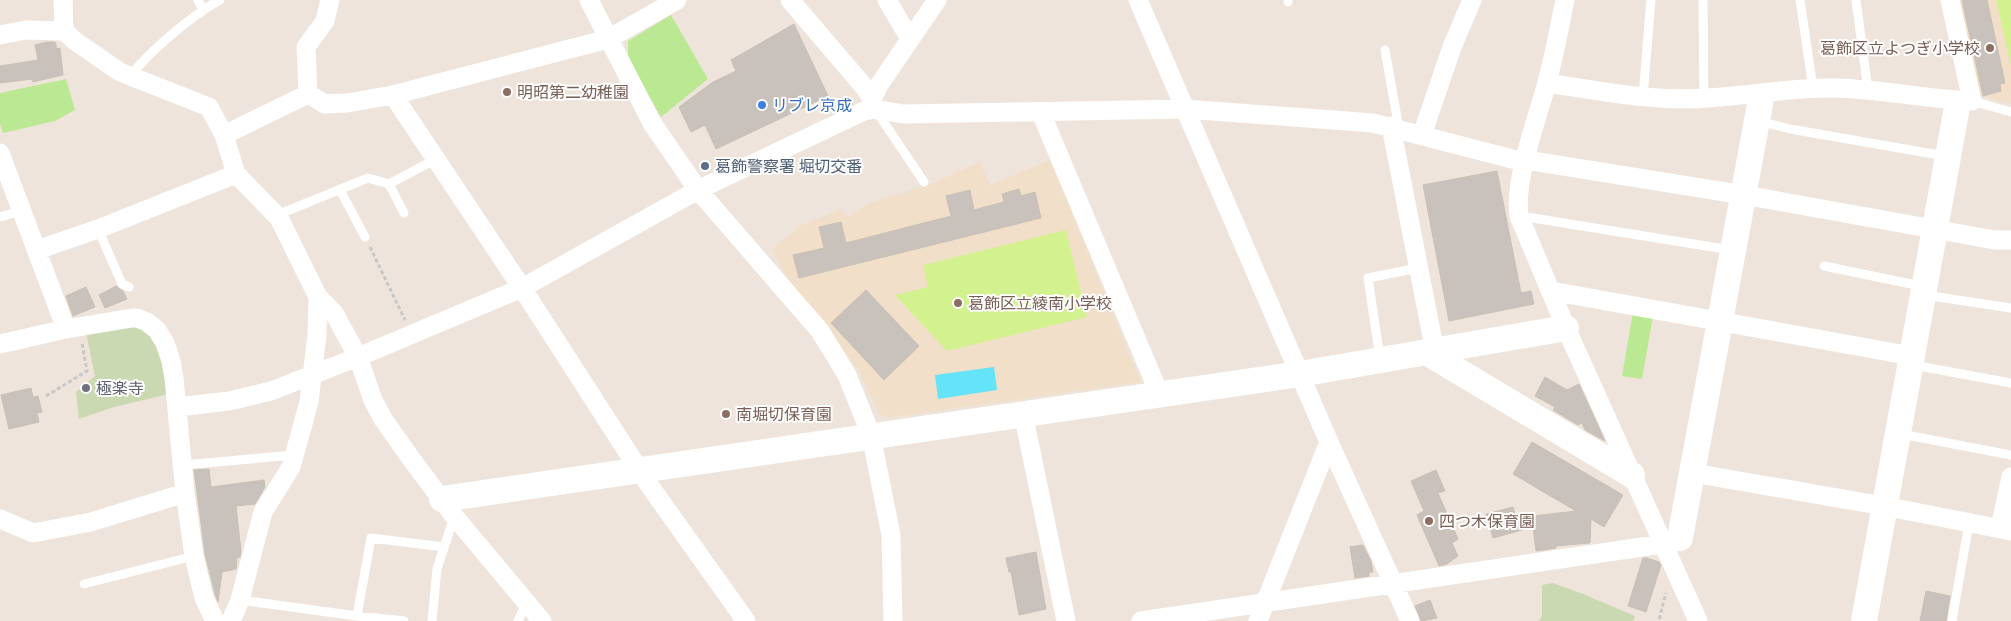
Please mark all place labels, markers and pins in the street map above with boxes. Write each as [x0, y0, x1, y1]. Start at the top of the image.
place label: 葛飾区立よつぎ小学校 [1820, 39, 1980, 58]
marker: 葛飾区立よつぎ小学校 [1984, 42, 1996, 54]
place label: 明昭第二幼稚園 [517, 83, 629, 102]
marker: 明昭第二幼稚園 [501, 86, 513, 98]
place label: リブレ京成 [772, 96, 852, 115]
marker: リブレ京成 [756, 99, 768, 111]
place label: 葛飾警察署 堀切交番 [715, 157, 863, 176]
marker: 葛飾警察署 堀切交番 [699, 160, 711, 172]
place label: 葛飾区立綾南小学校 [968, 294, 1112, 313]
marker: 葛飾区立綾南小学校 [952, 297, 964, 309]
place label: 極楽寺 [96, 379, 144, 398]
marker: 極楽寺 [80, 382, 92, 394]
place label: 南堀切保育園 [736, 405, 832, 424]
marker: 南堀切保育園 [720, 408, 732, 420]
place label: 四つ木保育園 [1439, 512, 1535, 531]
marker: 四つ木保育園 [1423, 515, 1435, 527]

